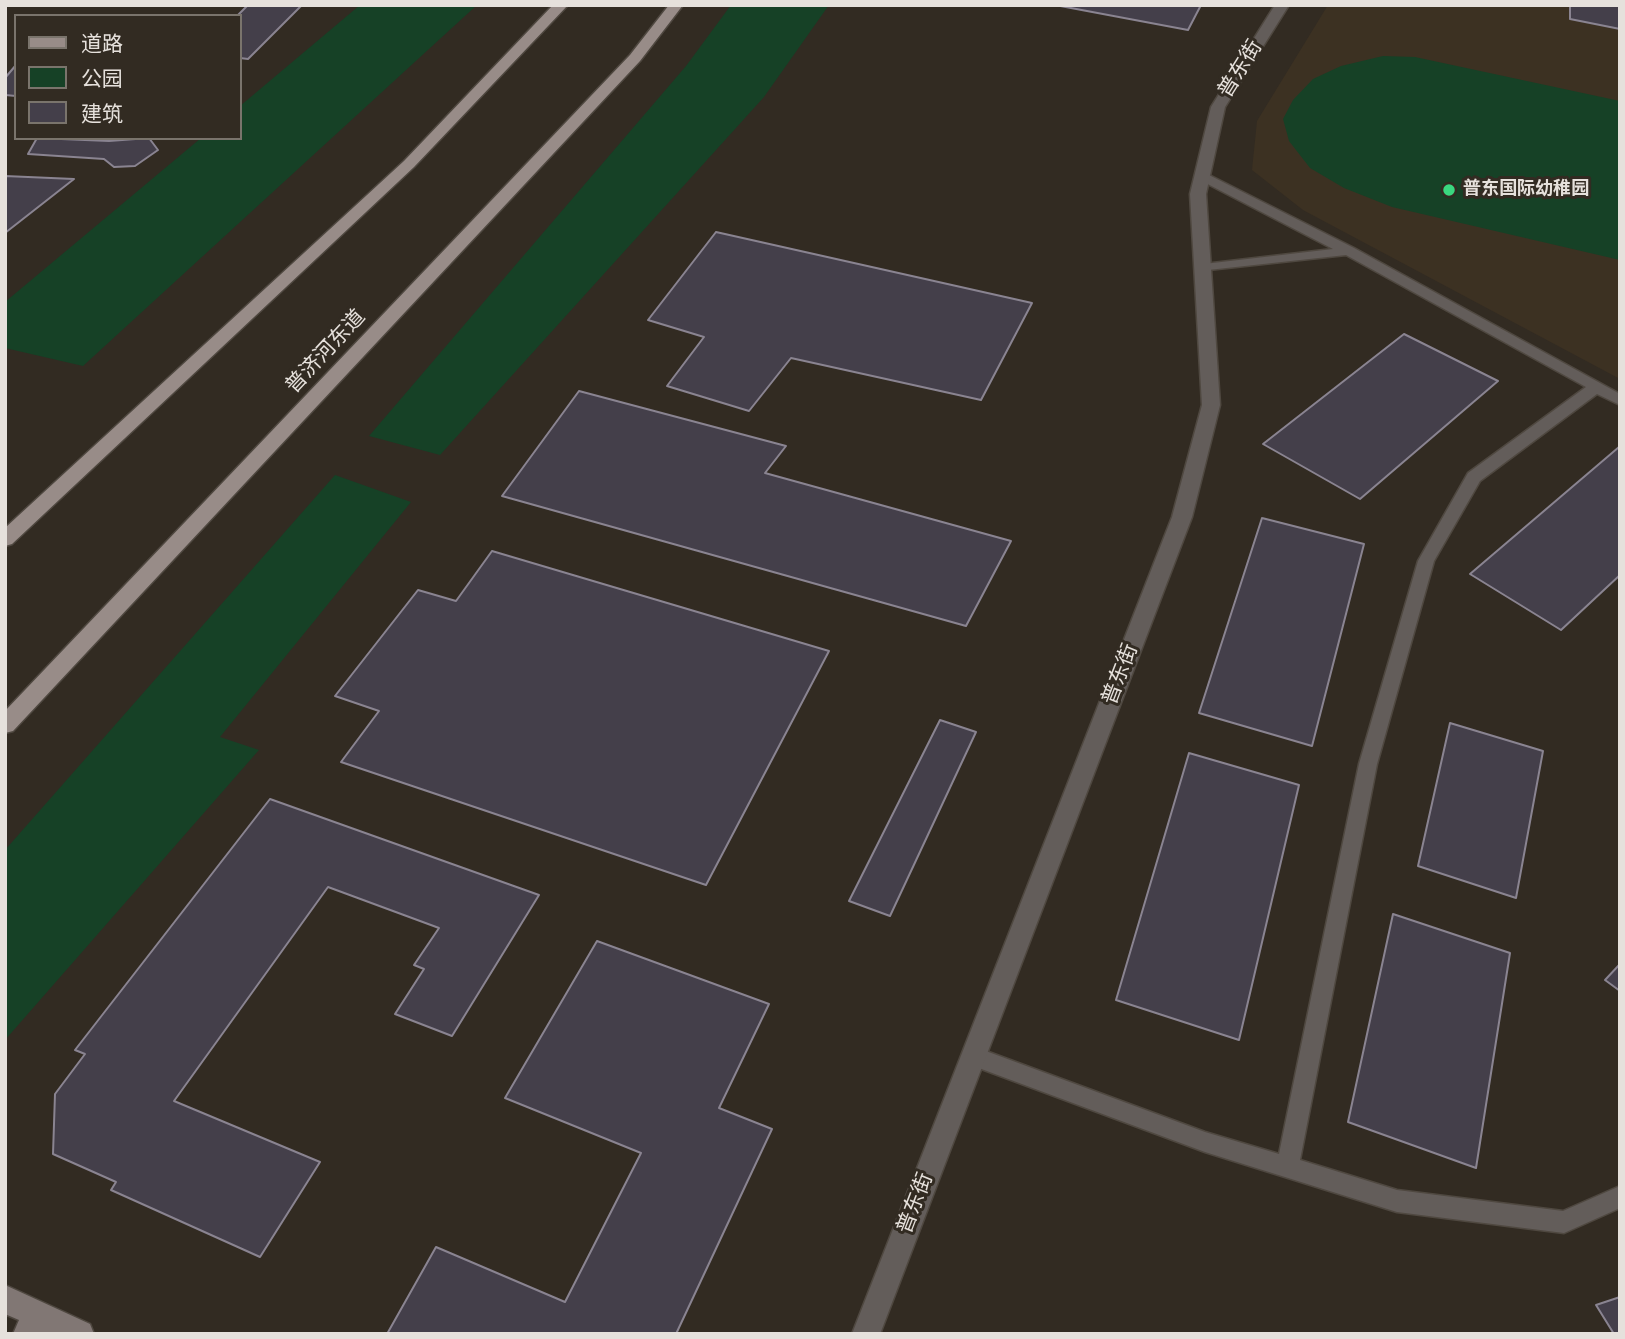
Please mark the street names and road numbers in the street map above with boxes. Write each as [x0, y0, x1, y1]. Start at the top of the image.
street label: 普东街 [1215, 37, 1269, 103]
street label: 普济河东道 [282, 306, 372, 400]
street label: 普东街 [1099, 641, 1145, 709]
street label: 普东街 [894, 1170, 940, 1238]

